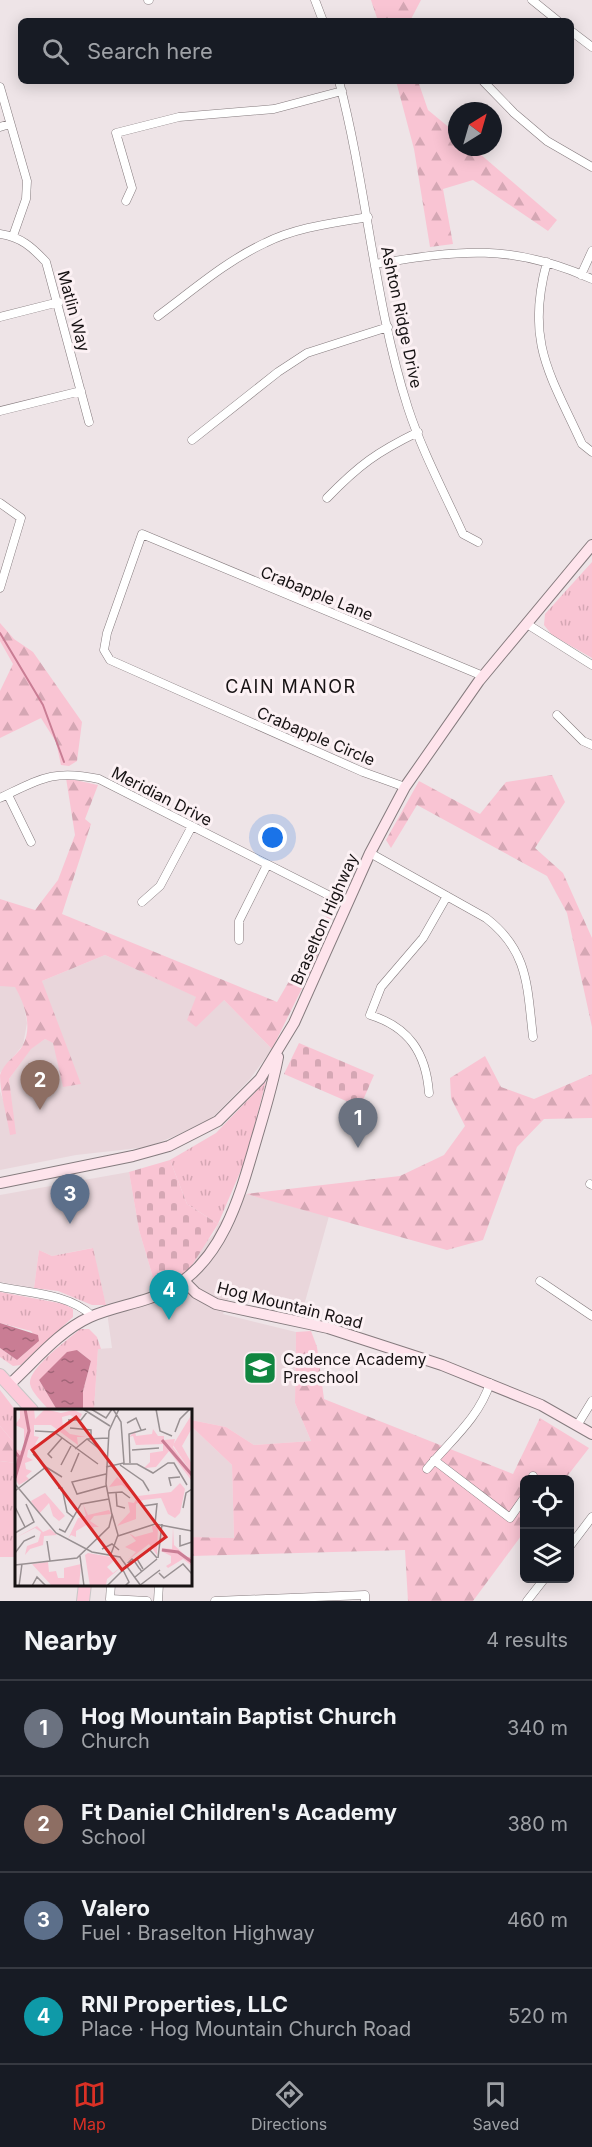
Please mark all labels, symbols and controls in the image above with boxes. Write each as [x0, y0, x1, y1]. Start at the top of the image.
search box [18, 18, 574, 84]
icon: search [39, 35, 72, 68]
text: Search here [87, 38, 213, 64]
north arrow [448, 102, 502, 156]
street label: Ashton Ridge Drive [377, 244, 427, 390]
street label: Matlin Way [54, 268, 94, 354]
street label: Crabapple Lane [258, 561, 376, 625]
district label: CAIN MANOR [225, 676, 357, 697]
street label: Crabapple Circle [254, 702, 378, 770]
street label: Meridian Drive [108, 762, 216, 830]
your location [258, 823, 287, 852]
street label: Braselton Highway [286, 850, 362, 988]
pin: 2 [20, 1060, 60, 1110]
pin: 1 [338, 1098, 378, 1148]
pin: 3 [50, 1174, 90, 1224]
pin: 4 [150, 1270, 188, 1320]
street label: Hog Mountain Road [215, 1277, 365, 1333]
place label: Cadence Academy Preschool [283, 1349, 426, 1387]
school or university icon: Cadence Academy Preschool [242, 1350, 278, 1386]
inset map [15, 1409, 192, 1586]
map controls [520, 1475, 574, 1583]
button: locate [520, 1475, 574, 1529]
button: layers [520, 1529, 574, 1583]
text: Nearby [24, 1625, 117, 1656]
text: 4 results [486, 1628, 568, 1652]
text: Hog Mountain Baptist Church [81, 1703, 397, 1729]
text: 1 [39, 1716, 48, 1740]
text: 340 m [507, 1716, 568, 1740]
text: Church [81, 1729, 150, 1753]
text: Ft Daniel Children's Academy [81, 1799, 397, 1825]
text: 2 [37, 1812, 50, 1836]
text: 380 m [508, 1812, 568, 1836]
text: School [81, 1825, 146, 1849]
text: Valero [81, 1895, 150, 1921]
text: 3 [37, 1908, 50, 1932]
text: 460 m [507, 1908, 568, 1932]
text: Fuel · Braselton Highway [81, 1921, 315, 1945]
text: RNI Properties, LLC [81, 1991, 288, 2017]
text: 4 [37, 2004, 50, 2028]
text: 520 m [508, 2004, 568, 2028]
text: Place · Hog Mountain Church Road [81, 2017, 411, 2041]
tab: Map [73, 2078, 106, 2134]
tab: Directions [251, 2078, 327, 2134]
tab: Saved [473, 2078, 519, 2134]

